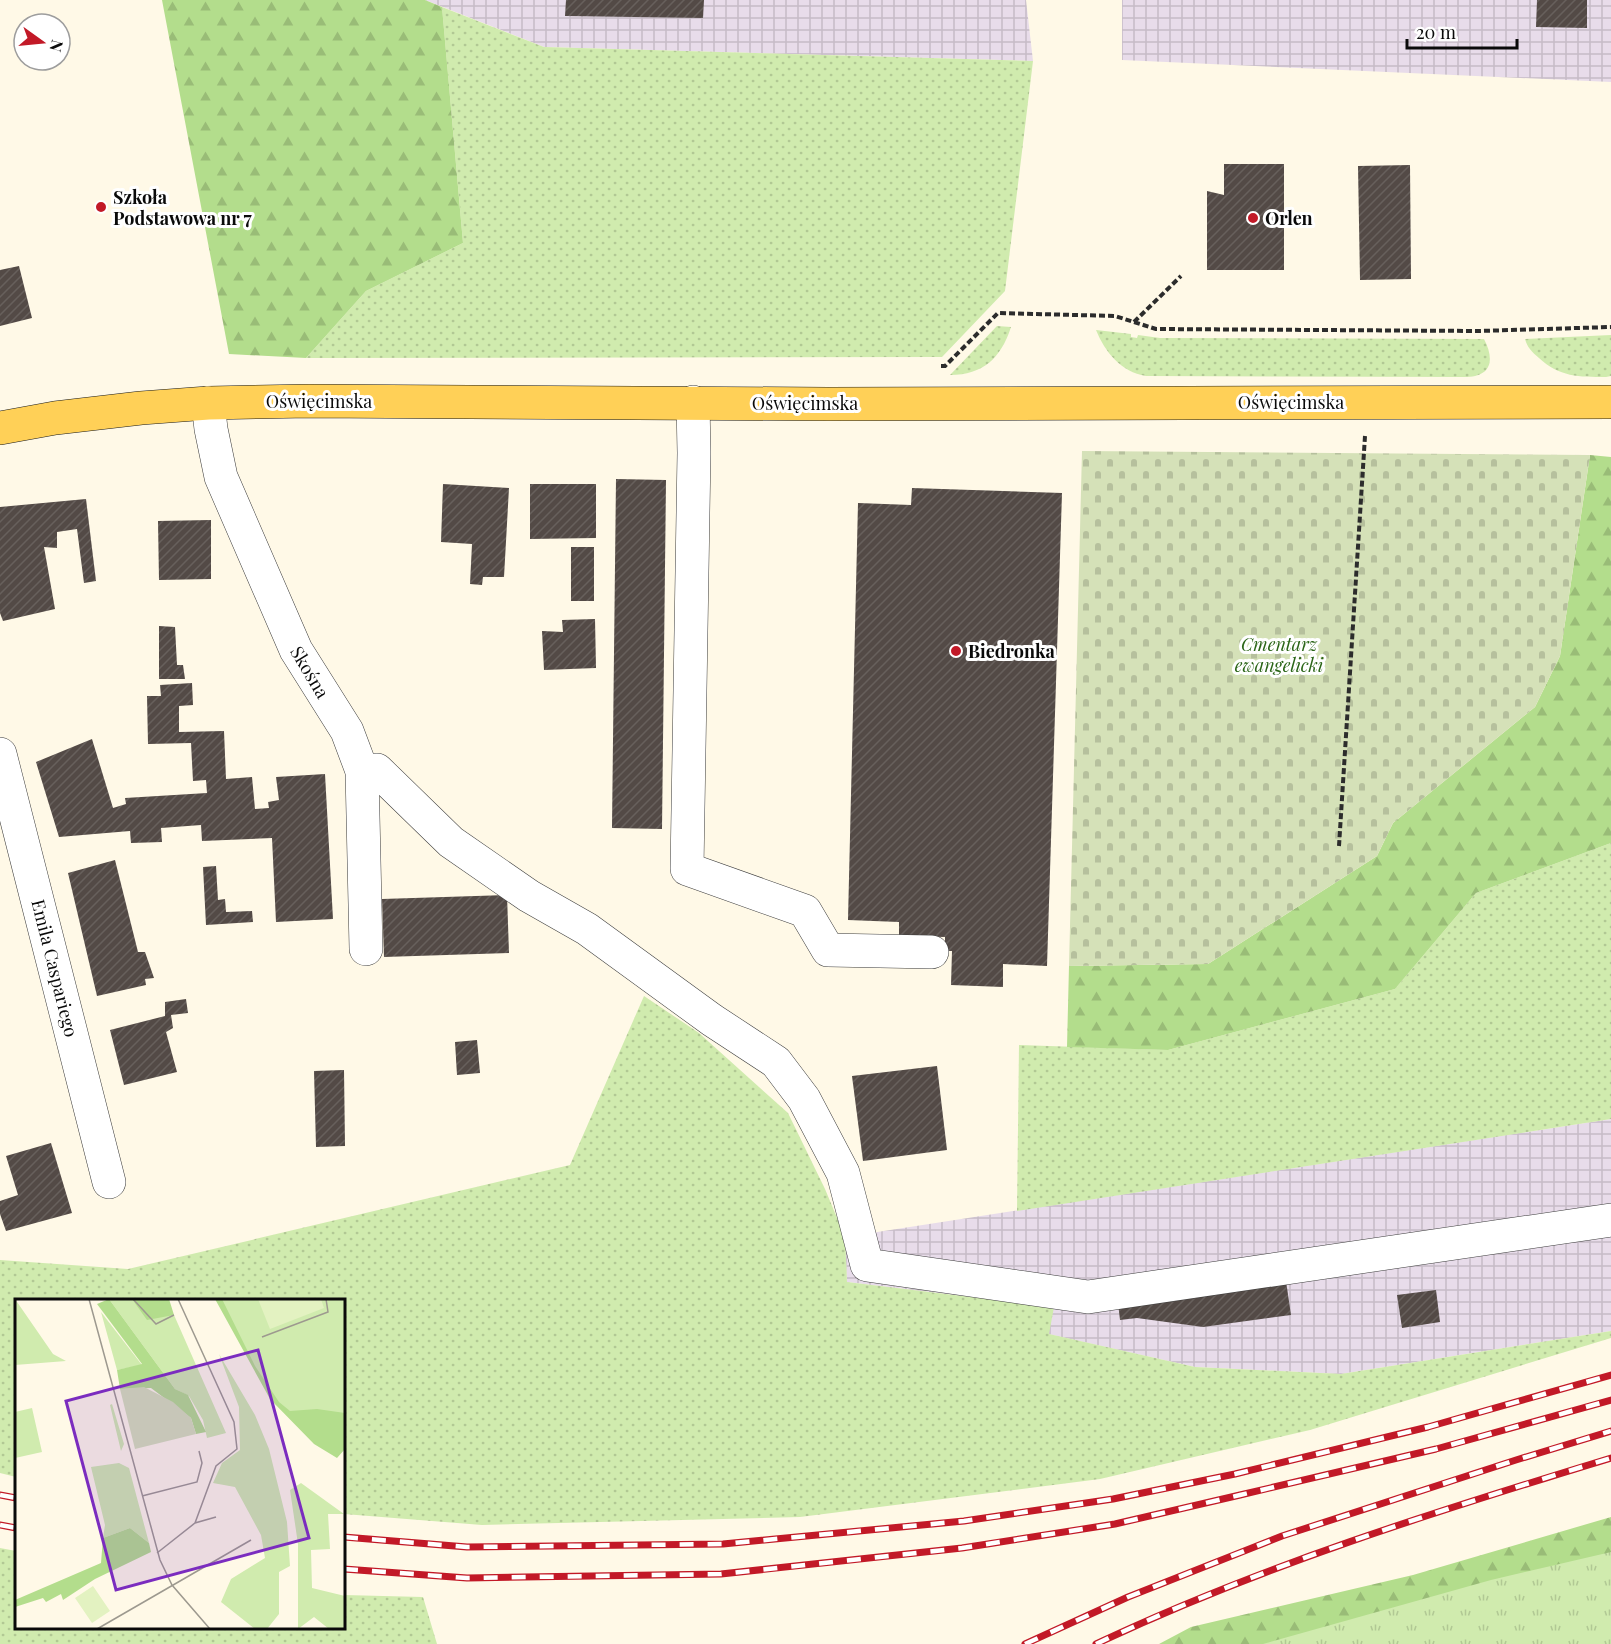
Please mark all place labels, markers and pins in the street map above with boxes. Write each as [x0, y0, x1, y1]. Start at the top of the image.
place label: Szkoła Podstawowa nr 7 [113, 185, 252, 230]
marker: Szkoła Podstawowa nr 7 [94, 200, 108, 214]
place label: Orlen [1265, 206, 1313, 230]
marker: Orlen [1246, 211, 1260, 225]
place label: Biedronka [968, 639, 1055, 663]
marker: Biedronka [949, 644, 963, 658]

